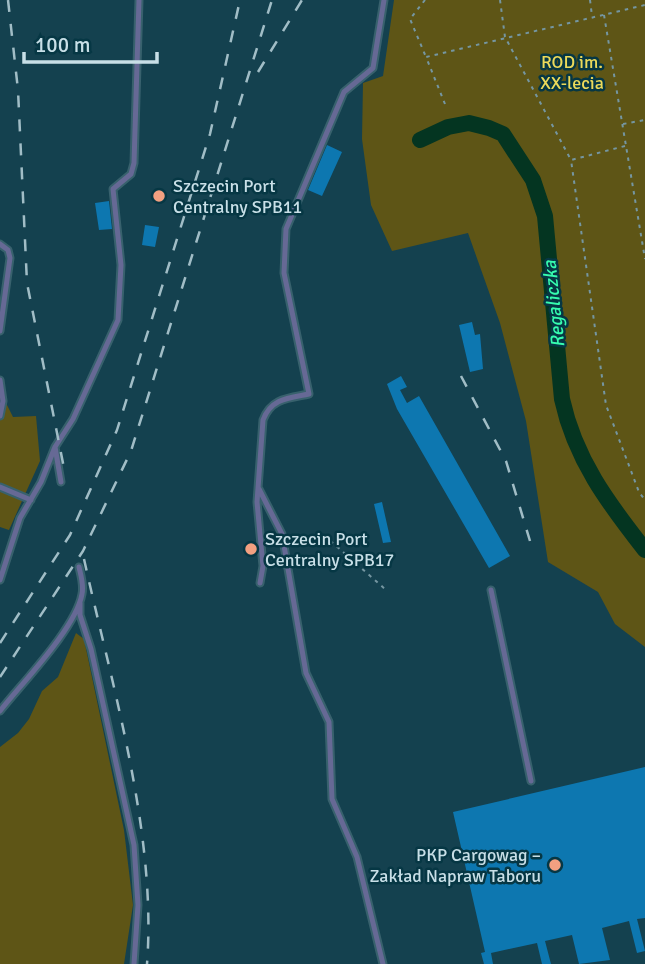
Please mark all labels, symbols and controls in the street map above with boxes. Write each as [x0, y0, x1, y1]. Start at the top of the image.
scale bar [24, 21, 158, 65]
text: 100 m [35, 32, 90, 58]
park label: ROD im. XX-lecia [540, 51, 604, 94]
place label: Szczecin Port Centralny SPB11 [173, 175, 302, 218]
marker: Szczecin Port Centralny SPB11 [151, 188, 167, 204]
water label: Regaliczka [537, 258, 571, 349]
place label: Szczecin Port Centralny SPB17 [265, 528, 394, 571]
marker: Szczecin Port Centralny SPB17 [243, 541, 259, 557]
place label: PKP Cargowag – Zakład Napraw Taboru [369, 844, 541, 887]
marker: PKP Cargowag – Zakład Napraw Taboru [547, 857, 563, 873]

